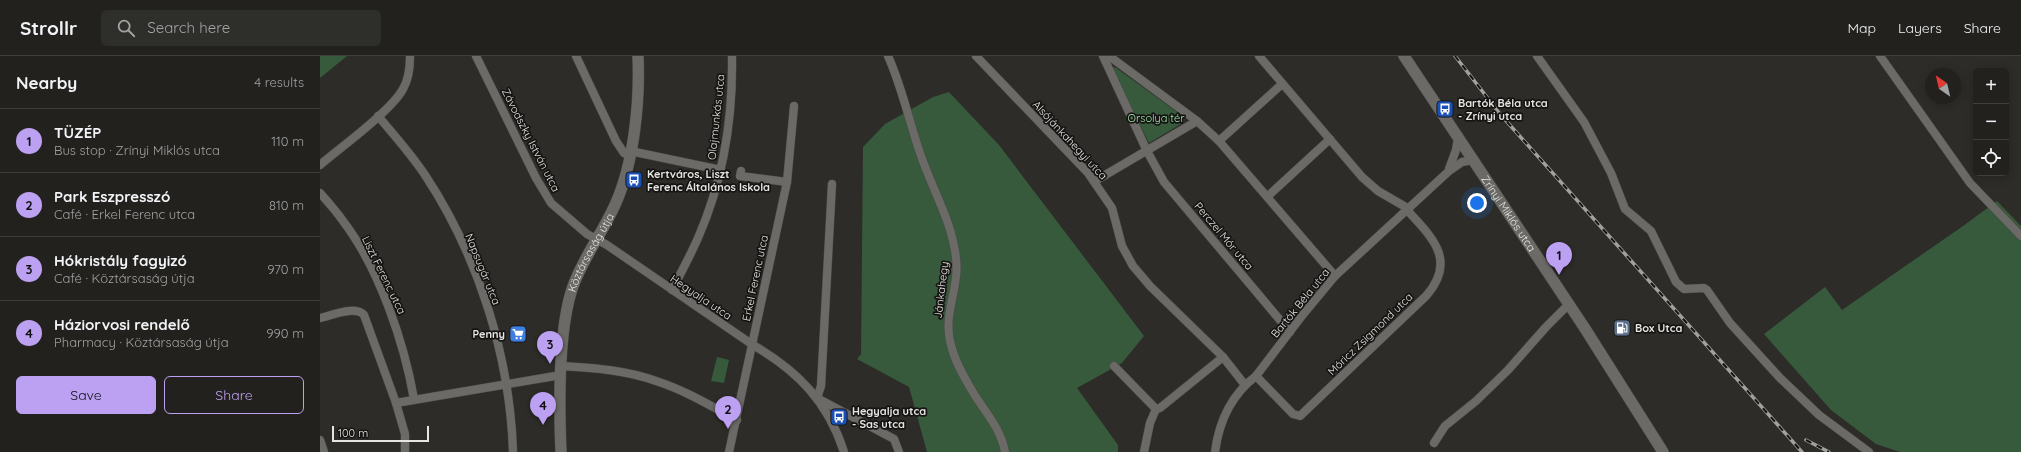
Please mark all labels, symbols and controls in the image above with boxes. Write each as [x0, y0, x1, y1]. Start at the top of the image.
search box [101, 10, 381, 46]
text: Strollr [20, 16, 77, 40]
icon: search [115, 17, 137, 39]
text: Search here [147, 18, 230, 37]
text: Map [1847, 19, 1876, 37]
text: Layers [1898, 19, 1942, 37]
text: Share [1964, 19, 2001, 37]
north arrow [1925, 68, 1961, 104]
map controls [1973, 68, 2009, 176]
button: + [1973, 68, 2009, 104]
text: Nearby [16, 72, 77, 93]
street label: Olajmunkás utca [705, 73, 727, 161]
text: 4 results [254, 74, 304, 90]
street label: Závodszky István utca [499, 86, 563, 194]
place label: Bartók Béla utca - Zrínyi utca [1458, 96, 1548, 123]
street label: Alsójánkahegyi utca [1030, 98, 1110, 182]
bus stop icon: Bartók Béla utca - Zrínyi utca [1435, 99, 1455, 119]
button: − [1973, 104, 2009, 140]
park label: Orsolya tér [1128, 111, 1185, 125]
text: TÜZÉP [54, 123, 101, 142]
text: 1 [26, 133, 32, 149]
text: 110 m [271, 133, 304, 149]
button: locate [1973, 140, 2009, 176]
text: Bus stop · Zrínyi Miklós utca [54, 142, 220, 158]
place label: Kertváros, Liszt Ferenc Általános Iskola [647, 167, 770, 194]
bus stop icon: Kertváros, Liszt Ferenc Általános Iskola [624, 170, 644, 190]
street label: Zrínyi Miklós utca [1478, 173, 1539, 254]
text: Park Eszpresszó [54, 187, 170, 206]
your location [1467, 193, 1487, 213]
text: 2 [25, 197, 33, 213]
text: 810 m [269, 197, 304, 213]
street label: Perczel Mór utca [1191, 199, 1257, 273]
text: Café · Erkel Ferenc utca [54, 206, 195, 222]
street label: Köztársaság útja [565, 211, 617, 294]
street label: Napsugár utca [462, 231, 504, 307]
street label: Liszt Ferenc utca [359, 234, 409, 316]
street label: Erkel Ferenc utca [739, 234, 771, 322]
pin: 1 [1546, 242, 1572, 275]
text: Hókristály fagyizó [54, 251, 187, 270]
text: 3 [26, 261, 32, 277]
text: 970 m [267, 261, 304, 277]
street label: Jánkahegy [931, 261, 951, 319]
street label: Bartók Béla utca [1268, 265, 1332, 341]
text: Café · Köztársaság útja [54, 270, 195, 286]
street label: Hegyalja utca [668, 271, 734, 323]
street label: Móricz Zsigmond utca [1325, 290, 1415, 378]
text: Háziorvosi rendelő [54, 315, 190, 334]
fuel station icon: Box Utca [1612, 318, 1632, 338]
place label: Box Utca [1635, 321, 1682, 335]
supermarket icon: Penny [508, 324, 528, 344]
text: 4 [25, 325, 33, 341]
text: 990 m [266, 325, 304, 341]
place label: Penny [472, 327, 505, 341]
pin: 3 [537, 331, 563, 364]
text: Pharmacy · Köztársaság útja [54, 334, 229, 350]
button: Save [16, 376, 156, 414]
button: Share [164, 376, 304, 414]
pin: 4 [530, 392, 556, 425]
pin: 2 [715, 396, 741, 429]
place label: Hegyalja utca - Sas utca [852, 404, 926, 431]
bus stop icon: Hegyalja utca - Sas utca [829, 407, 849, 427]
scale bar [332, 424, 429, 443]
text: 100 m [338, 426, 368, 440]

